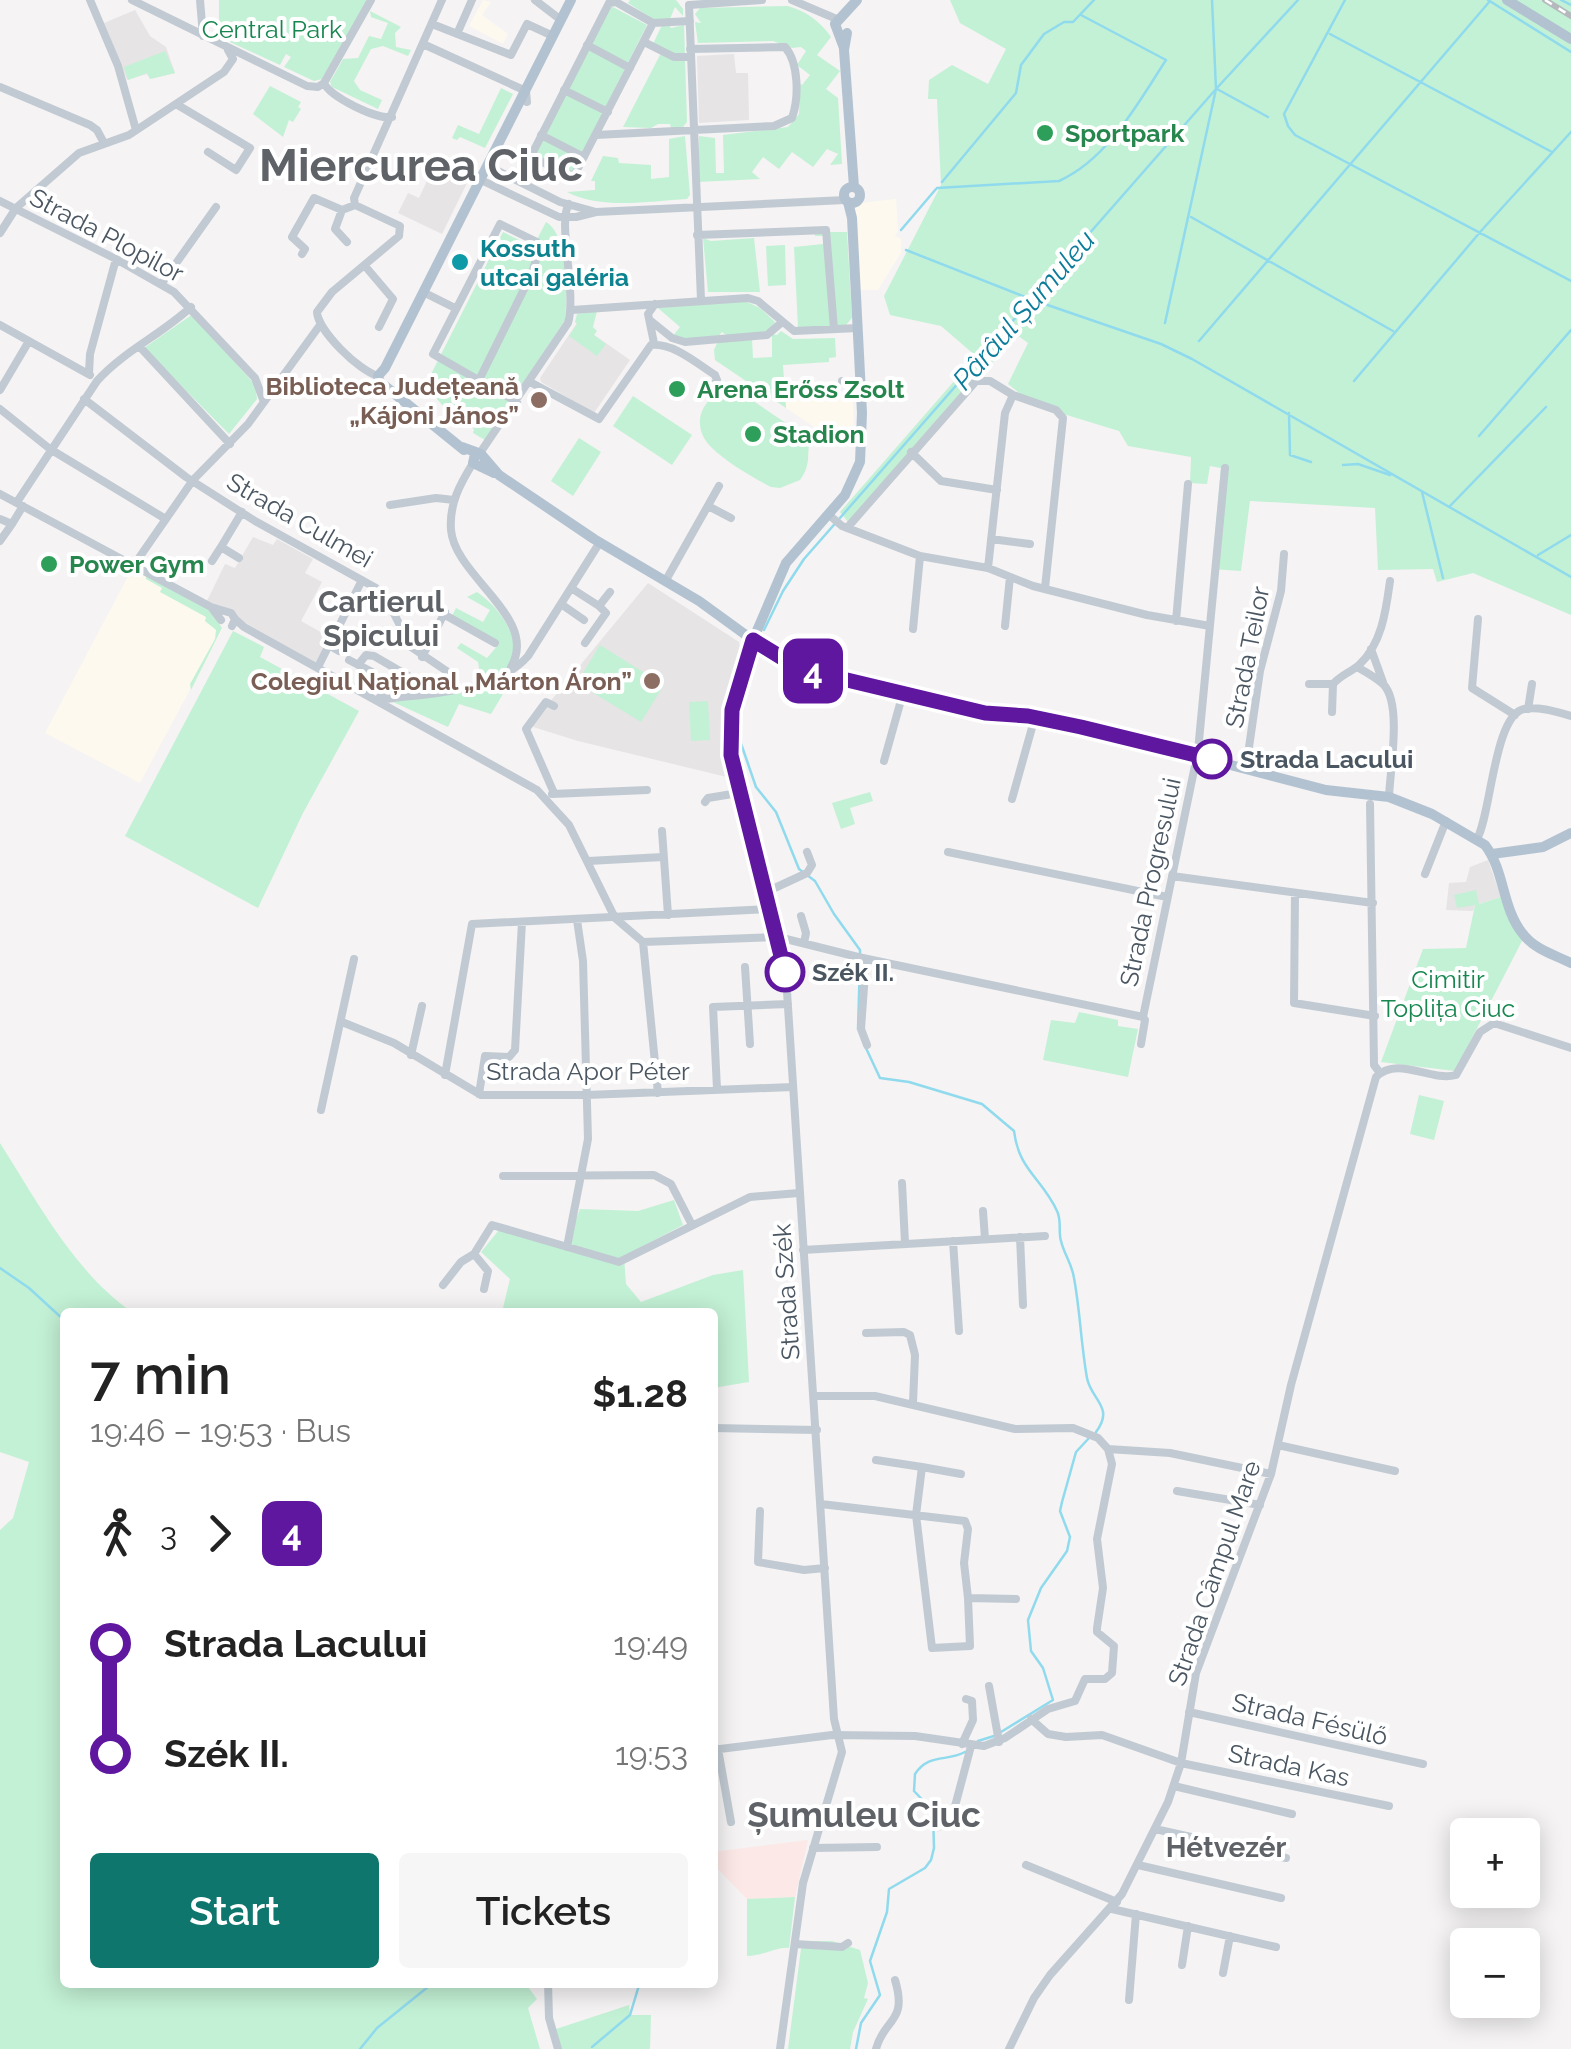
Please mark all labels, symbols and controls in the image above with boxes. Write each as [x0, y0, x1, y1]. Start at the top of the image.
park label: Central Park [202, 14, 343, 44]
place label: Sportpark [1065, 118, 1185, 148]
marker: Sportpark [1034, 122, 1056, 144]
district label: Miercurea Ciuc [259, 139, 583, 192]
street label: Strada Plopilor [25, 182, 189, 288]
water label: Pârâul Șumuleu [946, 224, 1102, 396]
place label: Kossuth utcai galéria [480, 233, 629, 292]
marker: Kossuth utcai galéria [449, 251, 471, 273]
place label: Biblioteca Județeană „Kájoni János” [266, 371, 519, 430]
place label: Arena Erőss Zsolt [697, 374, 905, 404]
marker: Arena Erőss Zsolt [666, 378, 688, 400]
marker: Biblioteca Județeană „Kájoni János” [528, 389, 550, 411]
place label: Stadion [773, 419, 865, 449]
marker: Stadion [742, 423, 764, 445]
street label: Strada Culmei [222, 466, 378, 574]
place label: Power Gym [69, 549, 205, 579]
marker: Power Gym [38, 553, 60, 575]
street label: Strada Teilor [1219, 583, 1275, 730]
district label: Cartierul Spicului [318, 584, 445, 653]
line badge: 4 [780, 638, 846, 704]
text: 4 [803, 651, 823, 692]
place label: Colegiul Național „Márton Áron” [251, 666, 632, 696]
marker: Colegiul Național „Márton Áron” [641, 670, 663, 692]
marker: Strada Lacului [1193, 740, 1231, 778]
place label: Strada Lacului [1240, 744, 1413, 774]
street label: Strada Progresului [1113, 775, 1187, 989]
marker: Szék II. [766, 953, 804, 991]
place label: Szék II. [812, 957, 894, 987]
park label: Cimitir Toplița Ciuc [1381, 964, 1515, 1023]
street label: Strada Apor Péter [486, 1056, 690, 1086]
street label: Strada Szék [766, 1222, 806, 1361]
text: 7 min [90, 1342, 231, 1407]
text: $1.28 [592, 1371, 688, 1416]
text: 19:46 – 19:53 · Bus [90, 1412, 351, 1449]
street label: Strada Câmpul Mare [1161, 1456, 1267, 1690]
icon: walk [90, 1506, 145, 1561]
icon: forward [192, 1506, 247, 1561]
text: 4 [282, 1513, 302, 1554]
text: 3 [160, 1515, 177, 1552]
text: Strada Lacului [164, 1621, 427, 1666]
text: 19:49 [613, 1625, 688, 1662]
street label: Strada Fésülő [1229, 1687, 1391, 1751]
text: Szék II. [164, 1731, 289, 1776]
text: 19:53 [615, 1735, 688, 1772]
street label: Strada Kas [1226, 1738, 1352, 1792]
district label: Șumuleu Ciuc [747, 1794, 981, 1835]
map controls [1450, 1818, 1540, 2018]
button: + [1450, 1818, 1540, 1908]
district label: Hétvezér [1166, 1831, 1286, 1864]
button: Start [90, 1853, 379, 1968]
button: Tickets [399, 1853, 688, 1968]
button: − [1450, 1928, 1540, 2018]

